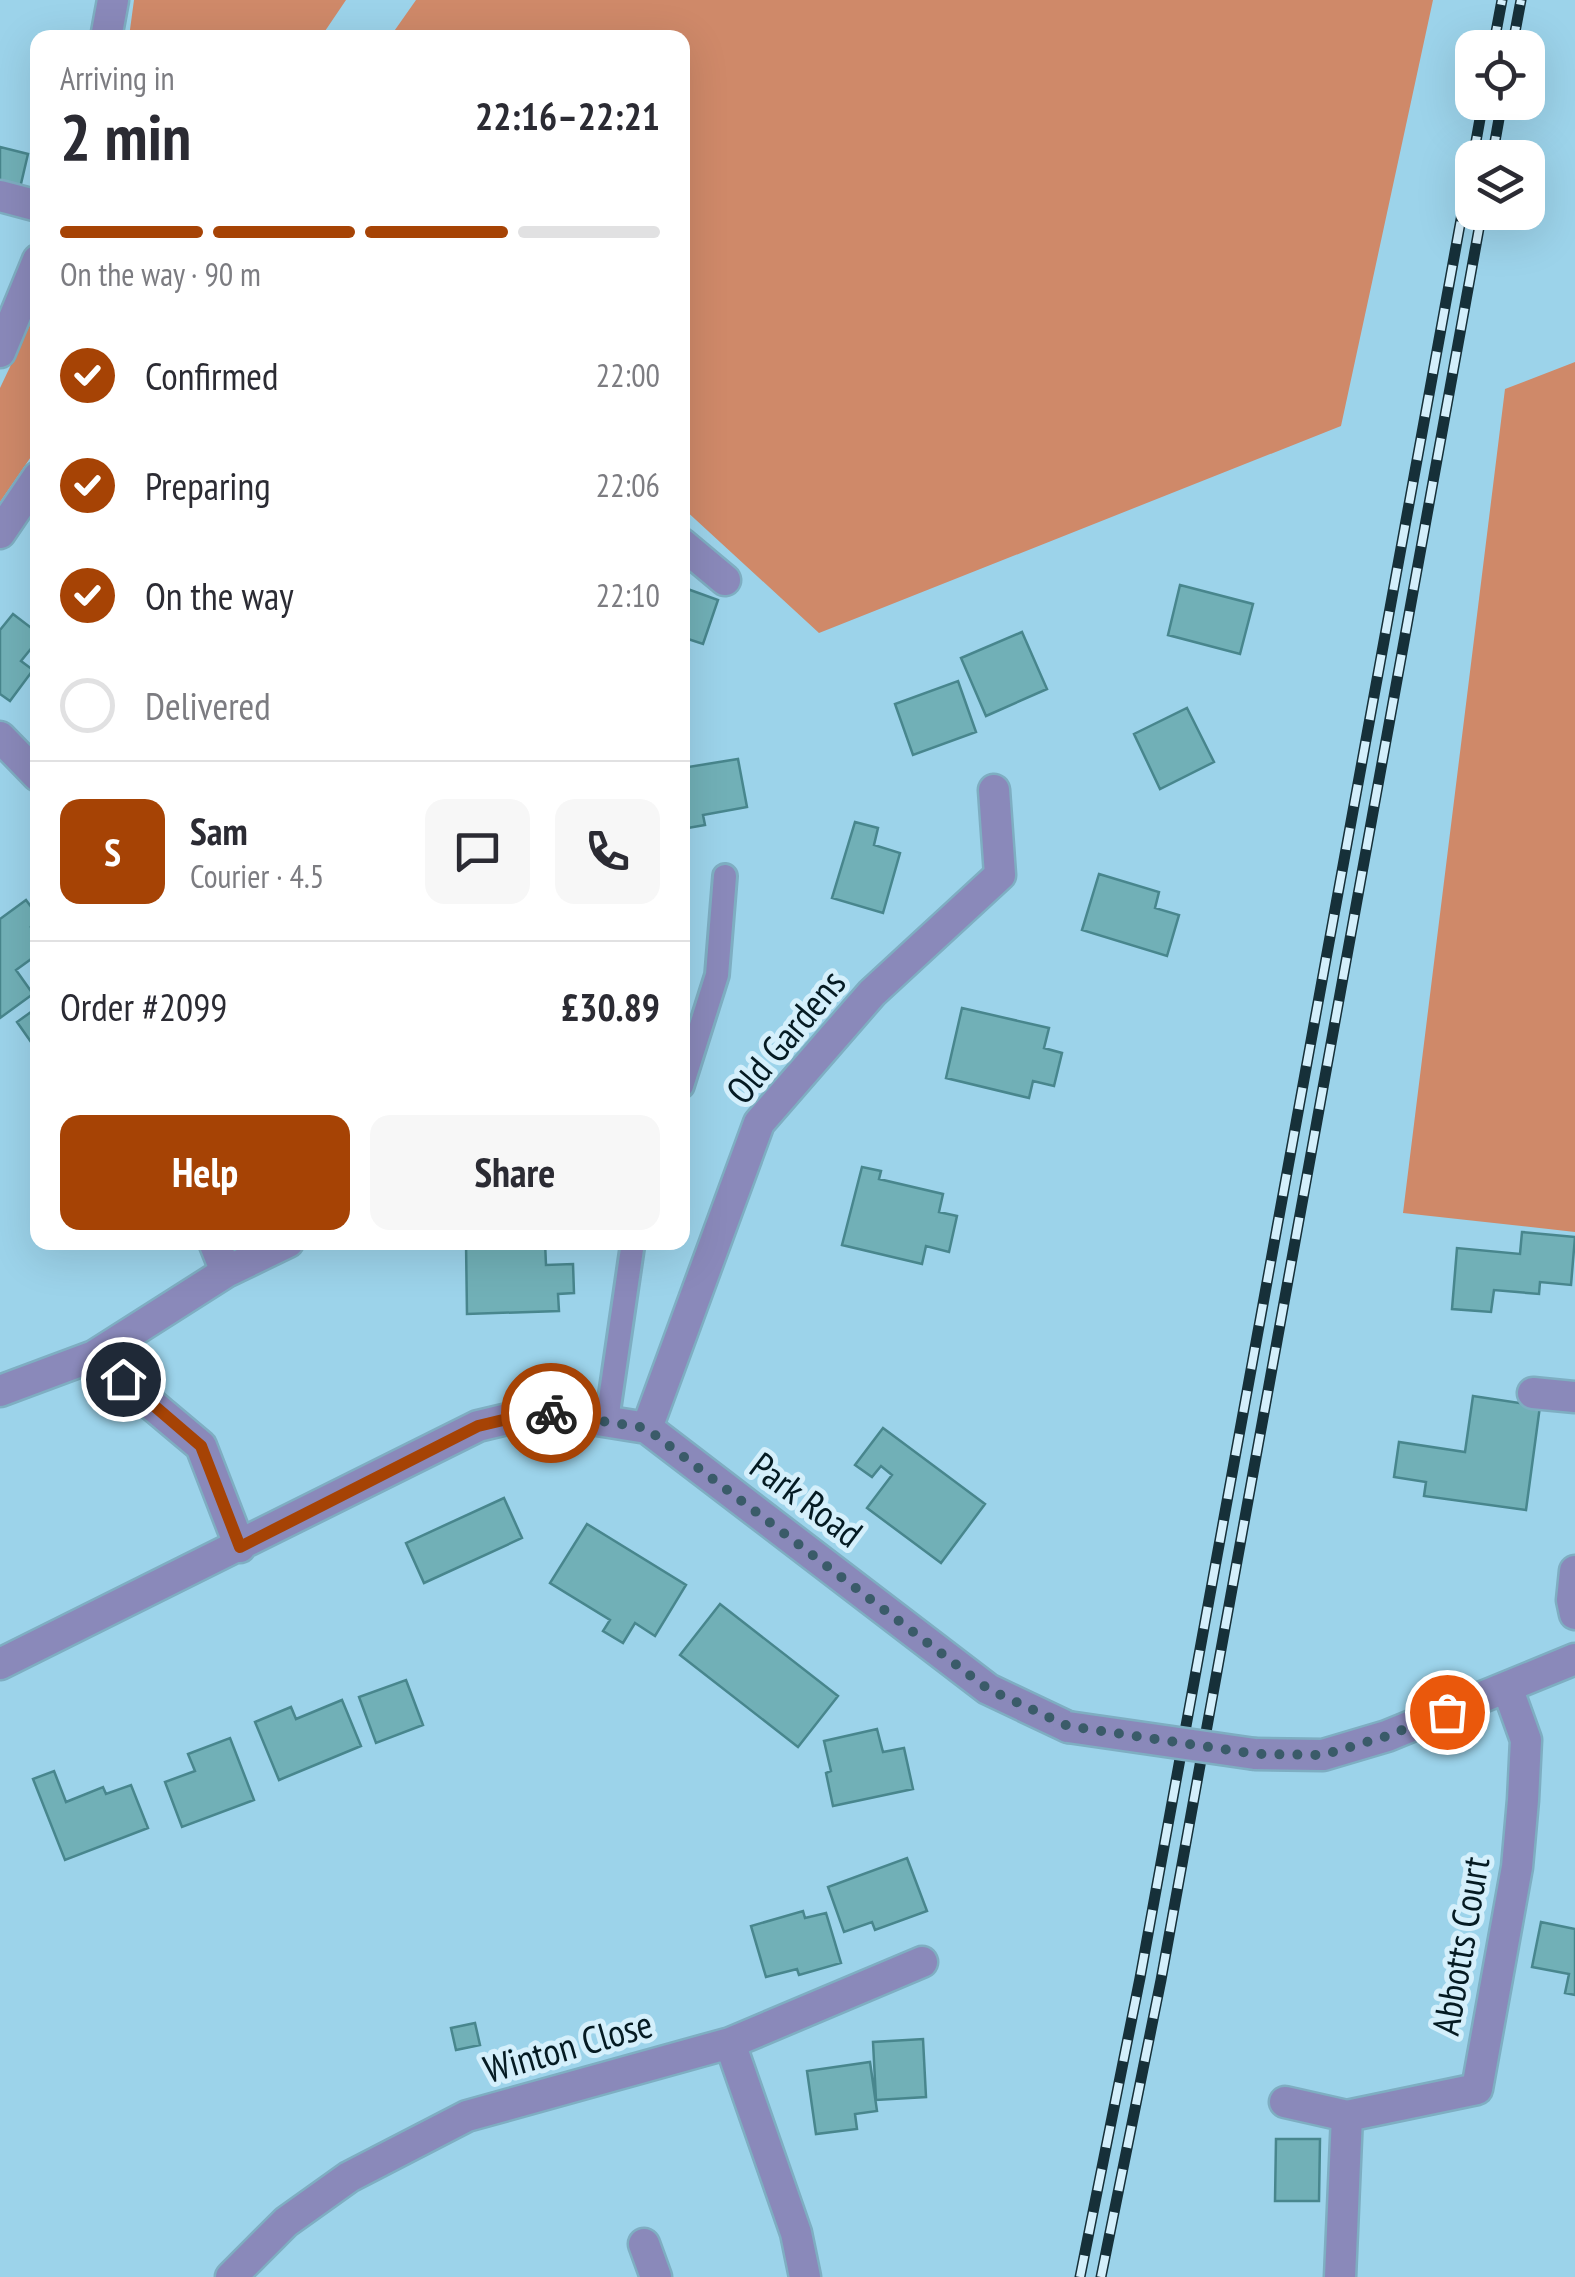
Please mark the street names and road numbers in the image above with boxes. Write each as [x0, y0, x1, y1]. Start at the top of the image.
street label: Old Gardens [715, 959, 855, 1113]
street label: Park Road [741, 1441, 873, 1557]
street label: Abbotts Court [1420, 1852, 1499, 2039]
street label: Winton Close [478, 1998, 657, 2093]

